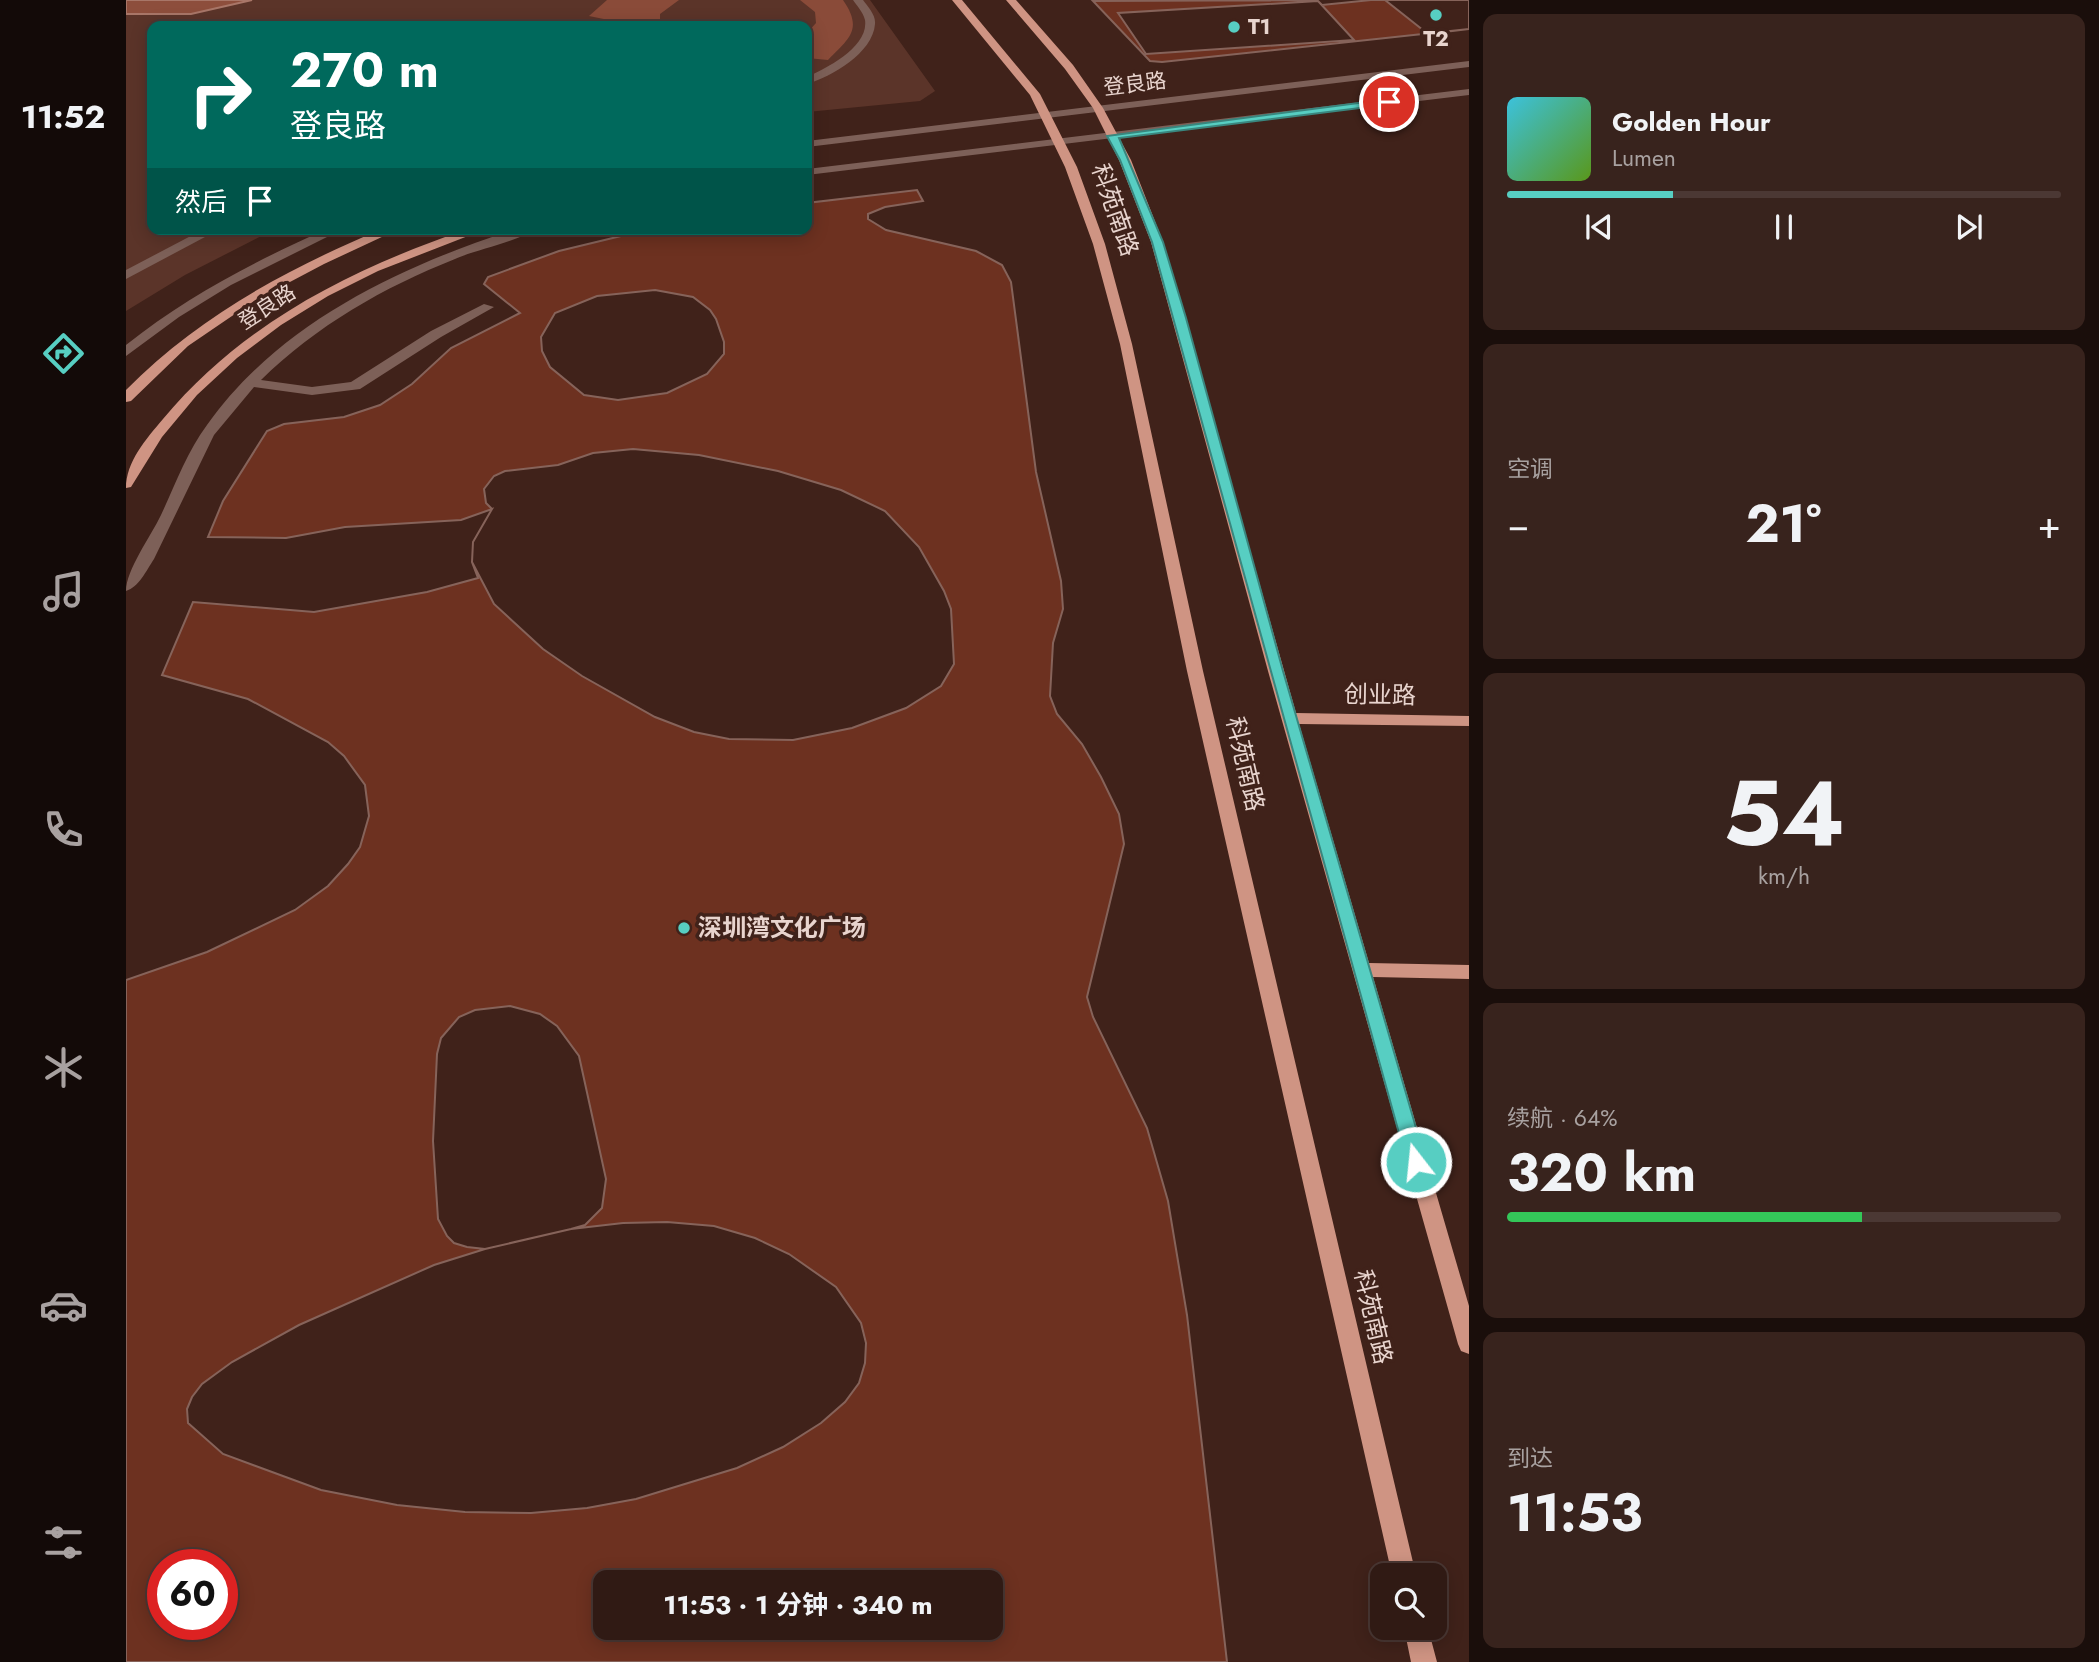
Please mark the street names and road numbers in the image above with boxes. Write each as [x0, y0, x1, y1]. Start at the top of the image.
street label: 登良路 [1102, 65, 1168, 103]
street label: 科苑南路 [1083, 159, 1148, 261]
street label: 登良路 [232, 277, 302, 337]
street label: 创业路 [1344, 676, 1416, 713]
street label: 科苑南路 [1218, 713, 1273, 815]
street label: 科苑南路 [1346, 1266, 1401, 1368]

